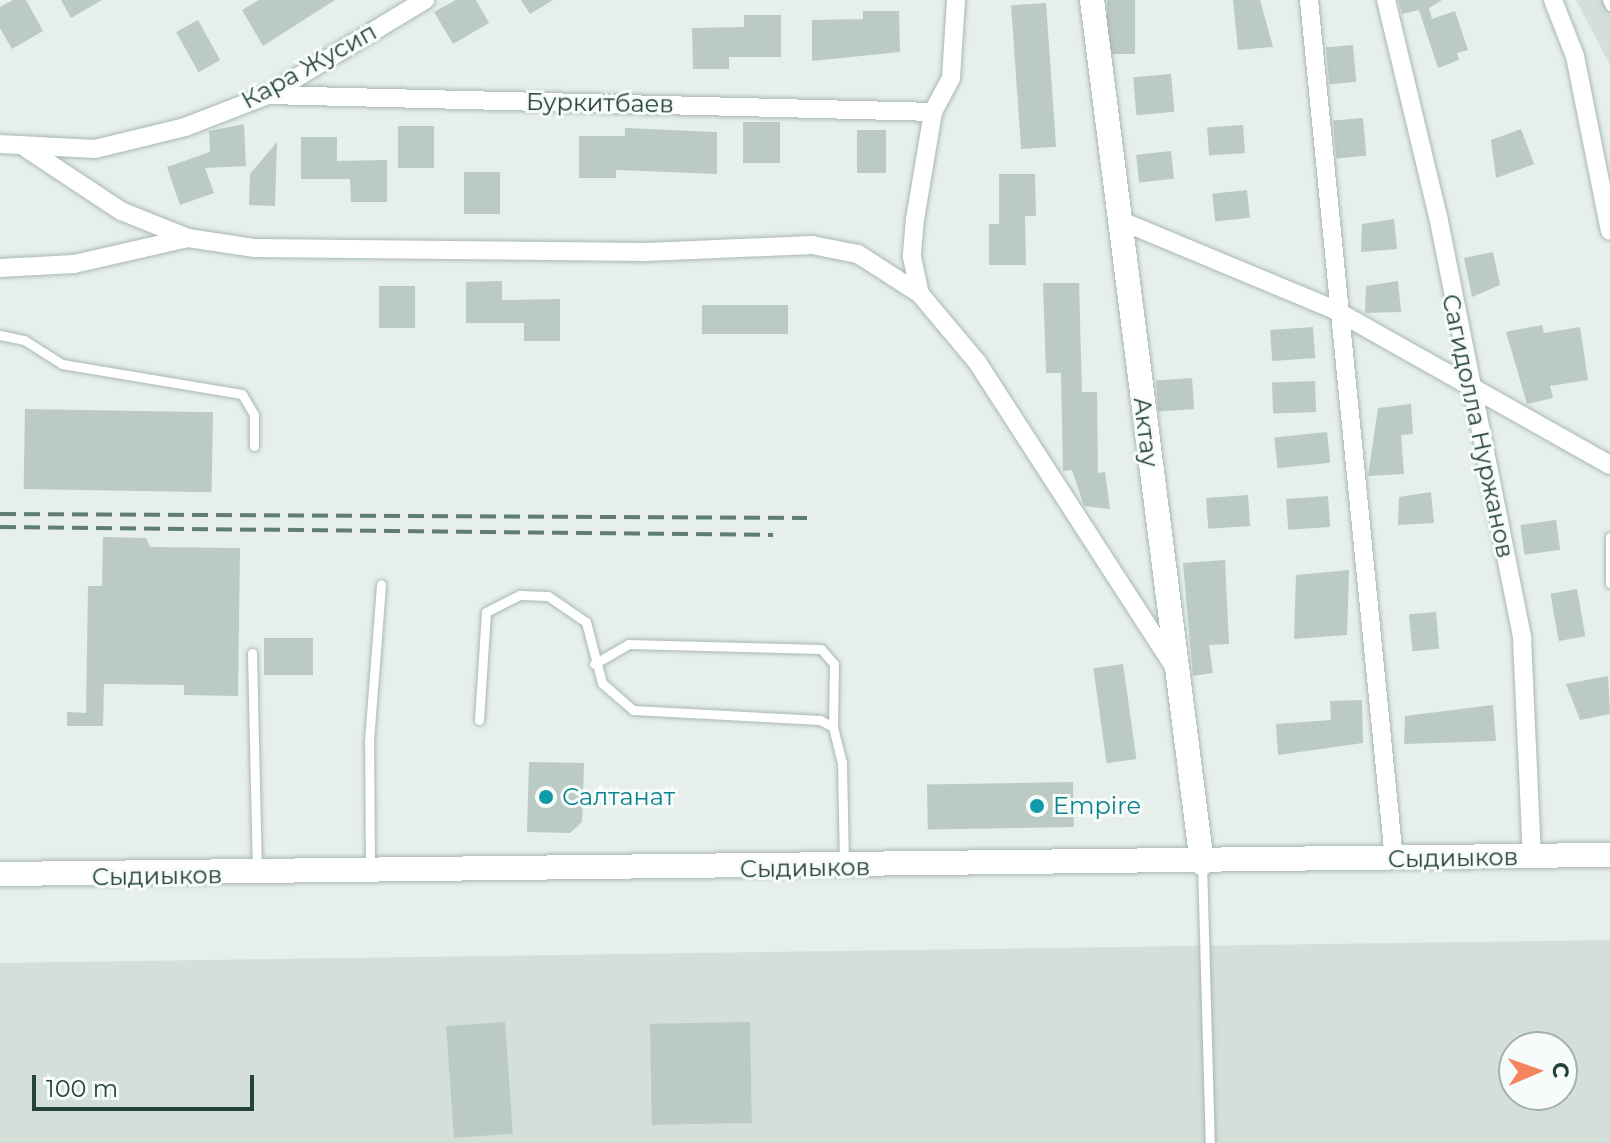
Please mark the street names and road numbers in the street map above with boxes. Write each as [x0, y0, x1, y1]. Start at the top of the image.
street label: Кара Жусип [236, 17, 382, 115]
street label: Буркитбаев [526, 87, 674, 119]
street label: Сагидолла Нуржанов [1436, 291, 1520, 561]
street label: Актау [1127, 395, 1165, 469]
street label: Сыдиыков [1388, 842, 1518, 874]
street label: Сыдиыков [740, 852, 870, 884]
street label: Сыдиыков [92, 860, 222, 892]

